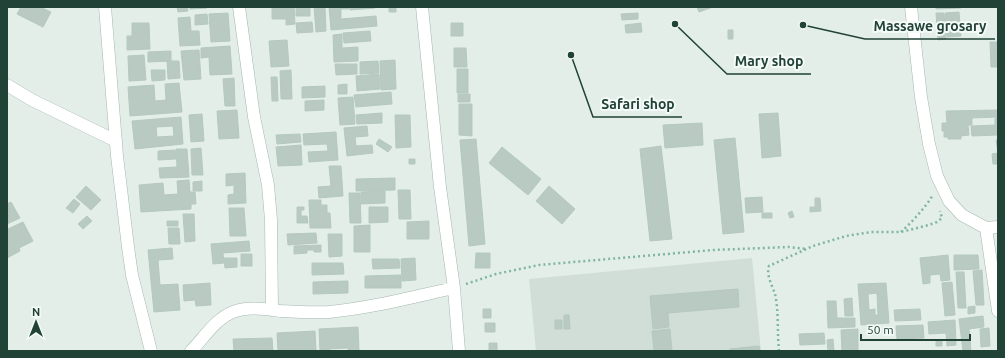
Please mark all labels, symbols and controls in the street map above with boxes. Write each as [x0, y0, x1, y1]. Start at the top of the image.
callout: Massawe grosary [865, 13, 995, 39]
text: Massawe grosary [873, 18, 987, 34]
callout: Mary shop [727, 48, 811, 74]
text: Mary shop [735, 53, 803, 69]
callout: Safari shop [593, 91, 682, 117]
text: Safari shop [601, 96, 675, 112]
north arrow [16, 302, 56, 342]
text: N [32, 306, 40, 318]
scale bar [861, 316, 970, 342]
text: 50 m [867, 323, 894, 336]

